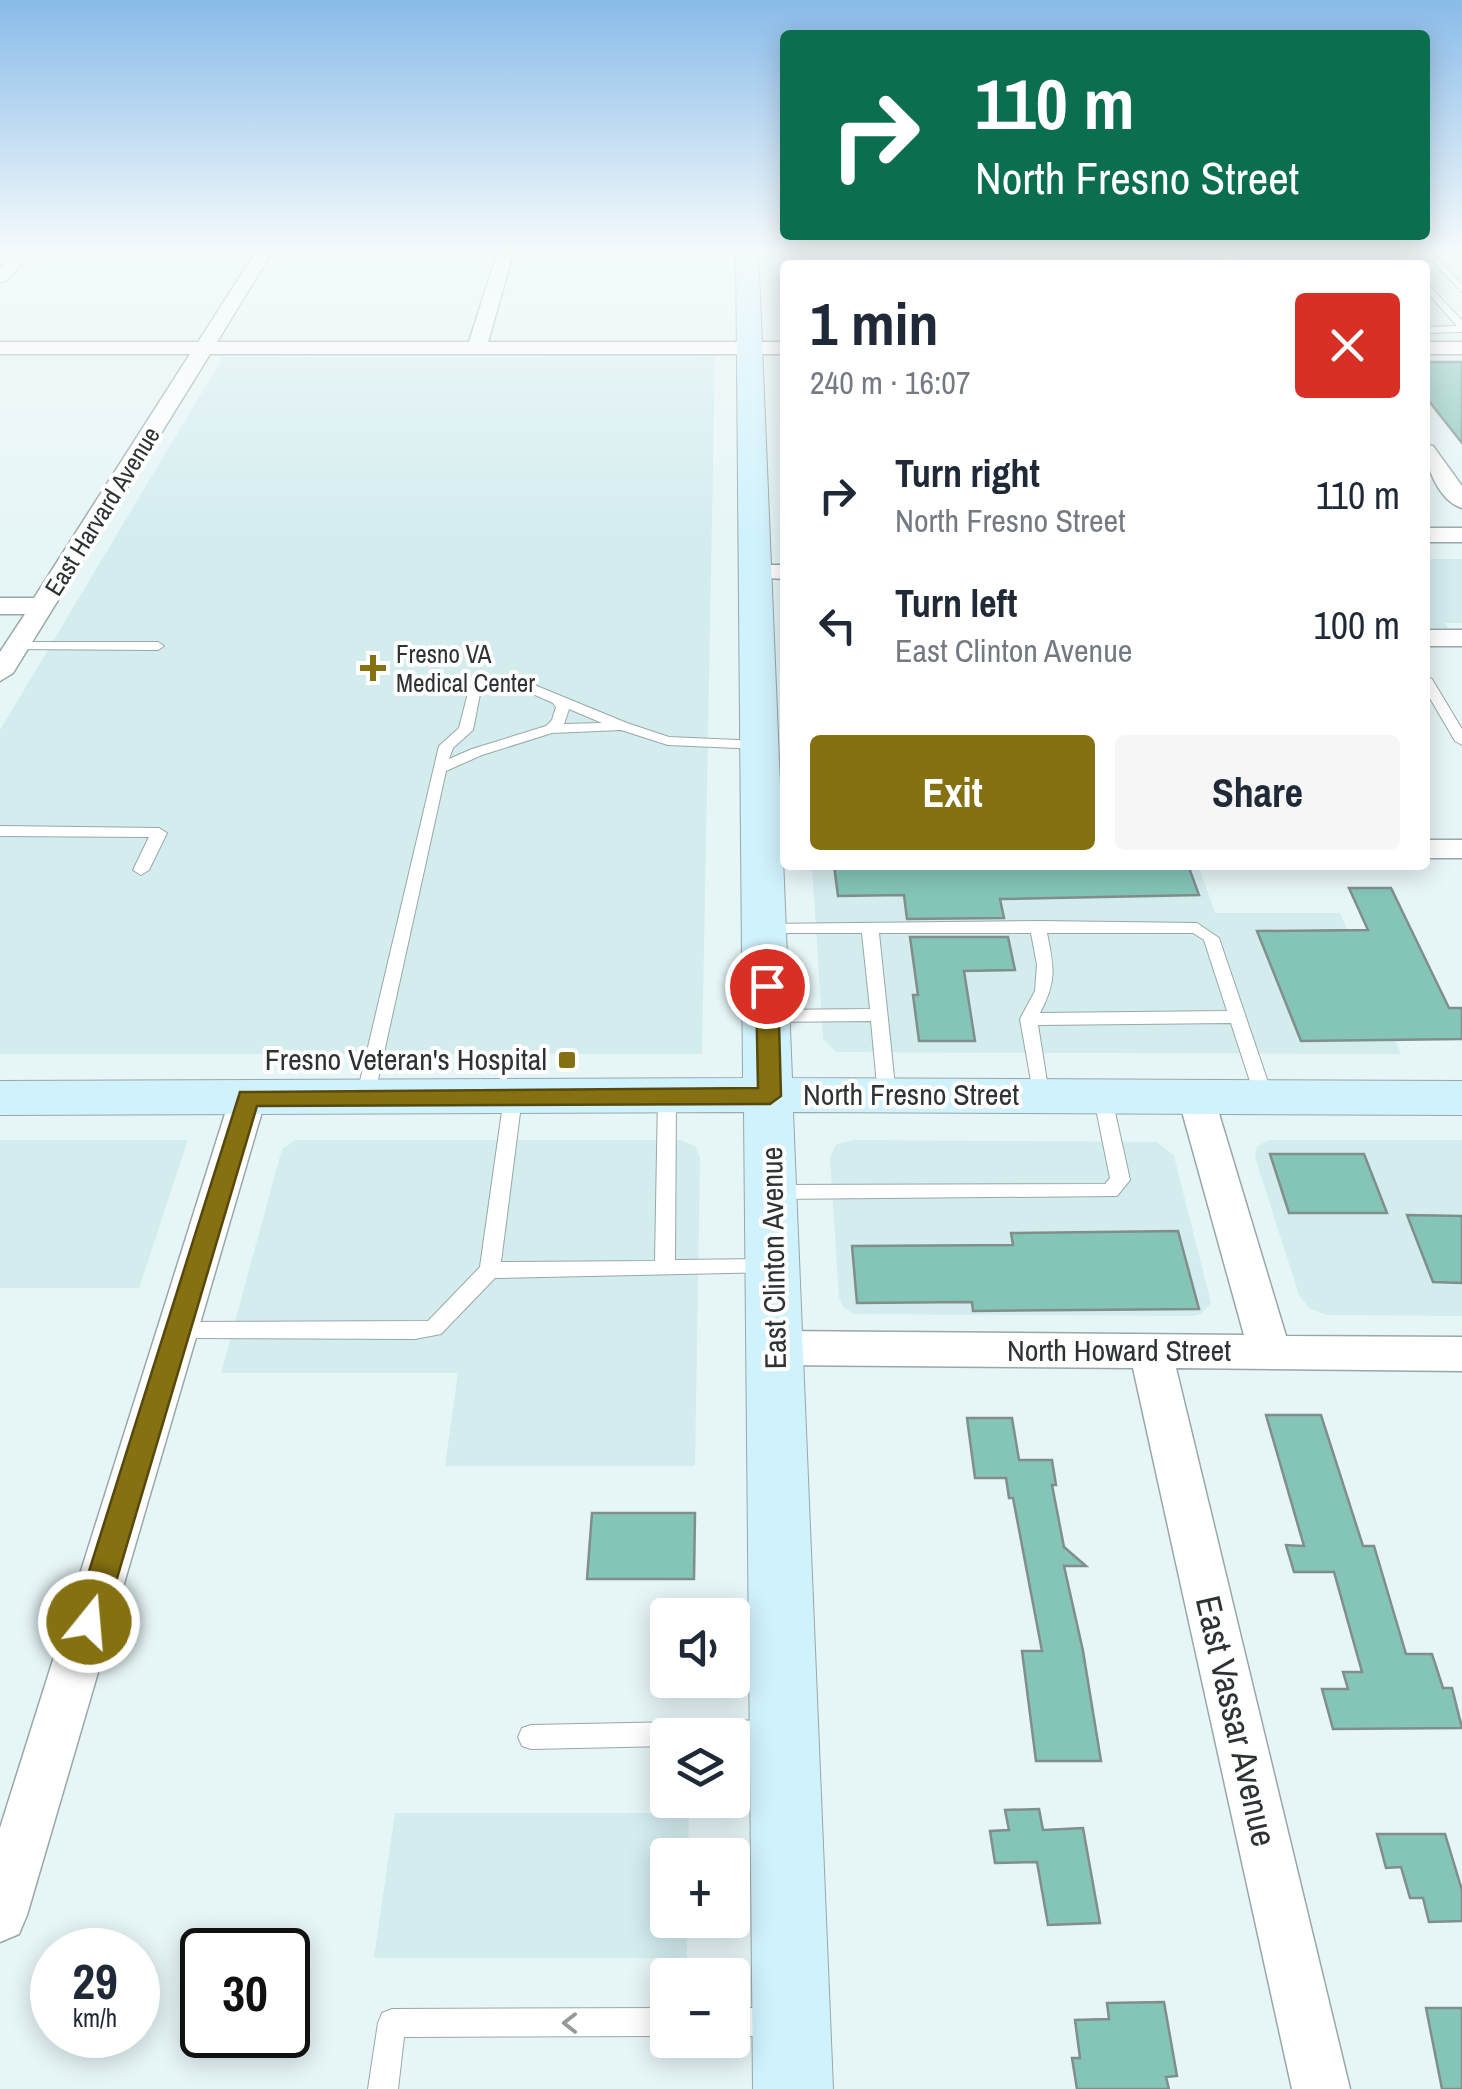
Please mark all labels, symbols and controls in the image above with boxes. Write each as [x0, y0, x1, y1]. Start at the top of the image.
text: 110 m [975, 57, 1135, 151]
icon: right [810, 70, 940, 200]
text: North Fresno Street [975, 147, 1299, 208]
text: 1 min [810, 283, 939, 364]
button: close [1295, 293, 1400, 398]
text: 240 m · 16:07 [810, 361, 970, 404]
street label: East Harvard Avenue [36, 420, 168, 602]
text: Turn right [895, 448, 1040, 499]
icon: right [810, 468, 865, 523]
text: 110 m [1316, 470, 1400, 521]
text: North Fresno Street [895, 499, 1125, 542]
text: Turn left [895, 578, 1017, 629]
icon: left [810, 598, 865, 653]
text: 100 m [1313, 600, 1400, 651]
text: East Clinton Avenue [895, 629, 1132, 672]
place label: Fresno VA Medical Center [396, 637, 535, 700]
marker: Fresno VA Medical Center [360, 655, 386, 681]
button: Exit [810, 735, 1095, 850]
button: Share [1115, 735, 1400, 850]
pin [725, 944, 810, 1029]
icon: arrive [740, 959, 795, 1014]
place label: Fresno Veteran's Hospital [265, 1039, 547, 1079]
marker: Fresno Veteran's Hospital [556, 1049, 578, 1071]
street label: North Fresno Street [803, 1074, 1019, 1114]
street label: East Clinton Avenue [751, 1146, 795, 1370]
street label: North Howard Street [1007, 1330, 1231, 1370]
position arrow [37, 1570, 141, 1674]
street label: East Vassar Avenue [1185, 1591, 1288, 1851]
map controls [650, 1598, 750, 2058]
button: sound [650, 1598, 750, 1698]
button: layers [650, 1718, 750, 1818]
button: + [650, 1838, 750, 1938]
speed limit sign: 30 [180, 1928, 310, 2058]
text: 29 [72, 1947, 118, 2015]
button: − [650, 1958, 750, 2058]
text: km/h [73, 2001, 117, 2035]
one-way arrow [562, 2012, 578, 2034]

